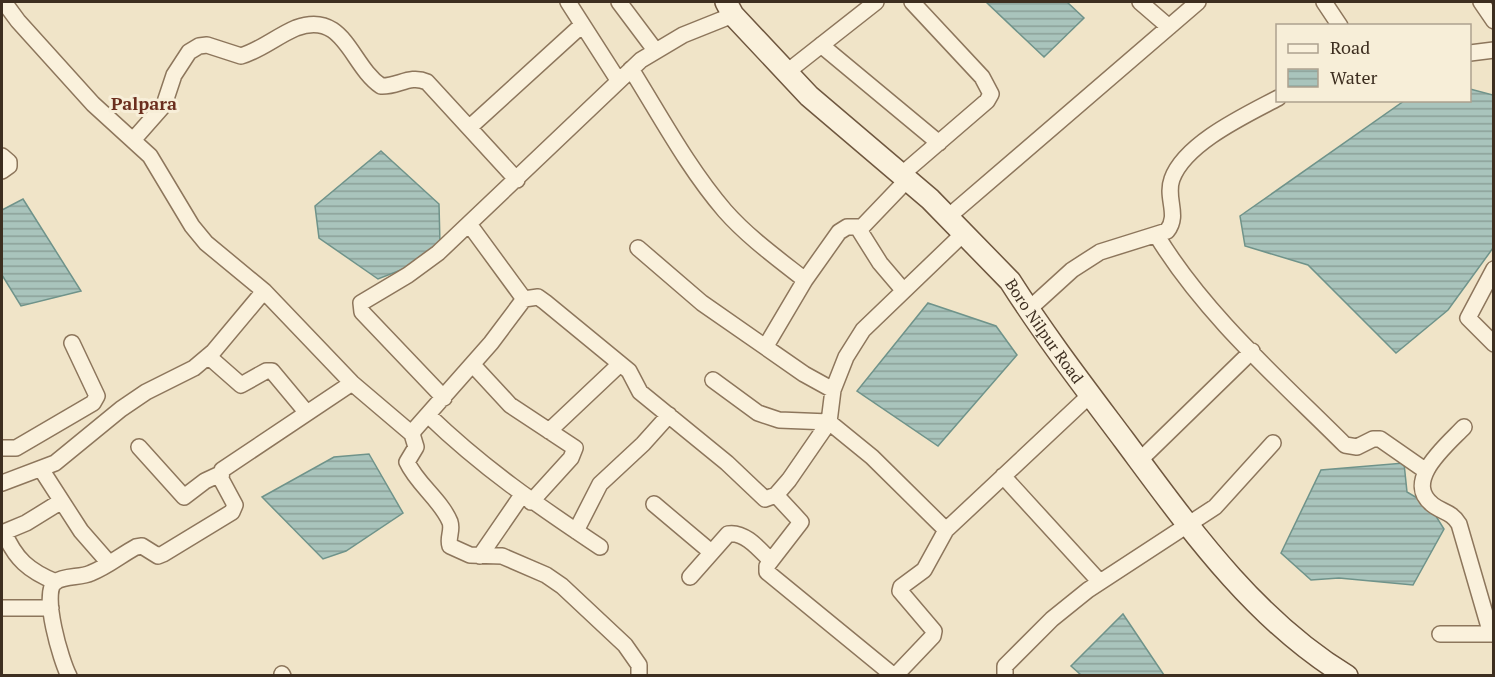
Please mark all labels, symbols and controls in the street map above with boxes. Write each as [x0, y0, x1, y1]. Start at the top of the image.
legend [1276, 24, 1471, 102]
text: Road [1330, 35, 1370, 59]
text: Water [1330, 65, 1377, 89]
district label: Palpara [111, 91, 177, 115]
street label: Boro Nilpur Road [1000, 274, 1089, 388]

